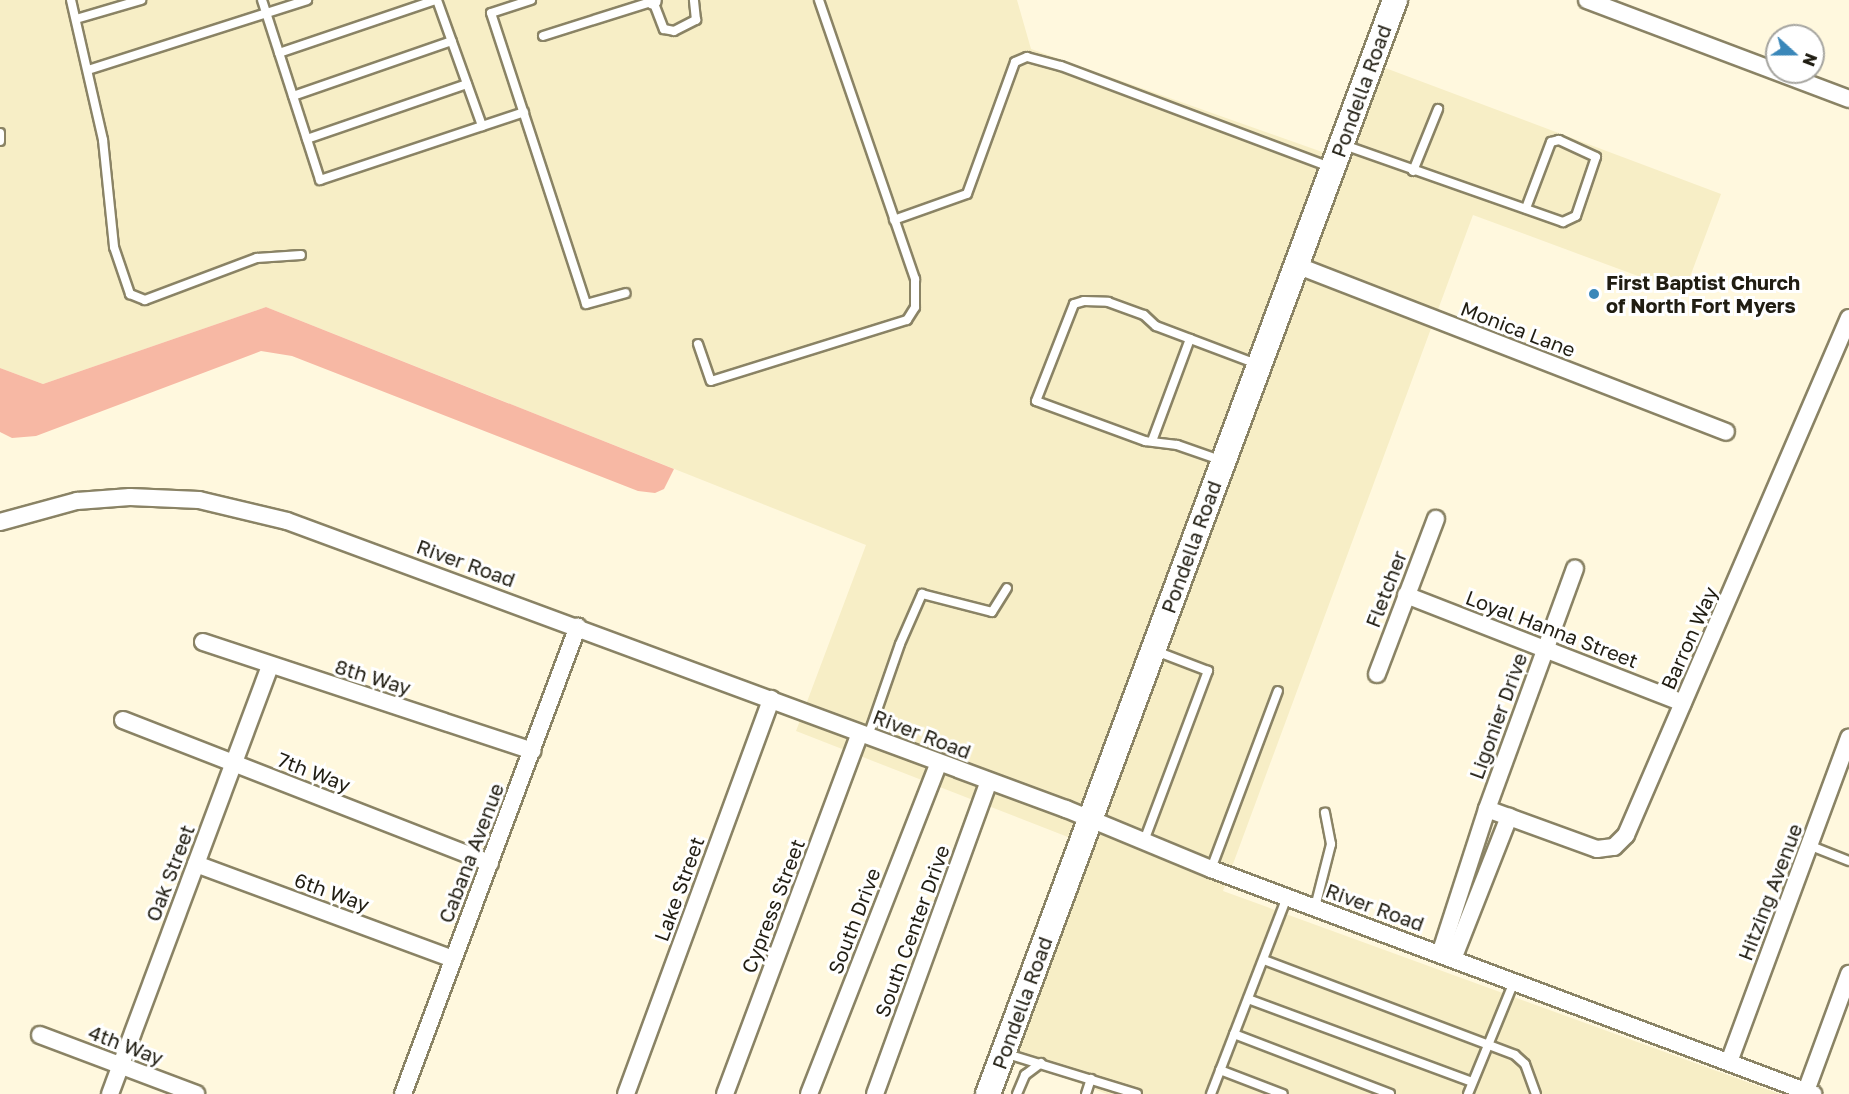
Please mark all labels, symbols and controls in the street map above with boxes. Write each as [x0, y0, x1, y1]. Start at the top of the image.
street label: Pondella Road [1326, 21, 1396, 161]
north arrow [1765, 24, 1825, 84]
text: N [1798, 50, 1821, 69]
place label: First Baptist Church of North Fort Myers [1606, 270, 1800, 317]
marker: First Baptist Church of North Fort Myers [1587, 287, 1601, 301]
street label: Monica Lane [1457, 296, 1579, 362]
street label: Pondella Road [1156, 477, 1226, 617]
street label: River Road [413, 534, 519, 592]
street label: Fletcher [1360, 547, 1412, 631]
street label: Barron Way [1656, 583, 1722, 693]
street label: Loyal Hanna Street [1462, 585, 1642, 673]
street label: Ligonier Drive [1464, 650, 1532, 782]
street label: 8th Way [332, 654, 414, 700]
street label: River Road [870, 704, 974, 764]
street label: 7th Way [274, 747, 354, 797]
street label: Cabana Avenue [433, 780, 509, 926]
street label: Hitzing Avenue [1733, 820, 1807, 964]
street label: Oak Street [141, 821, 199, 925]
street label: Lake Street [649, 833, 709, 945]
street label: Cypress Street [736, 836, 810, 976]
street label: South Center Drive [870, 842, 954, 1020]
street label: South Drive [823, 865, 885, 977]
street label: 6th Way [291, 867, 373, 917]
street label: River Road [1322, 878, 1428, 936]
street label: Pondella Road [987, 933, 1057, 1073]
street label: 4th Way [85, 1020, 167, 1070]

